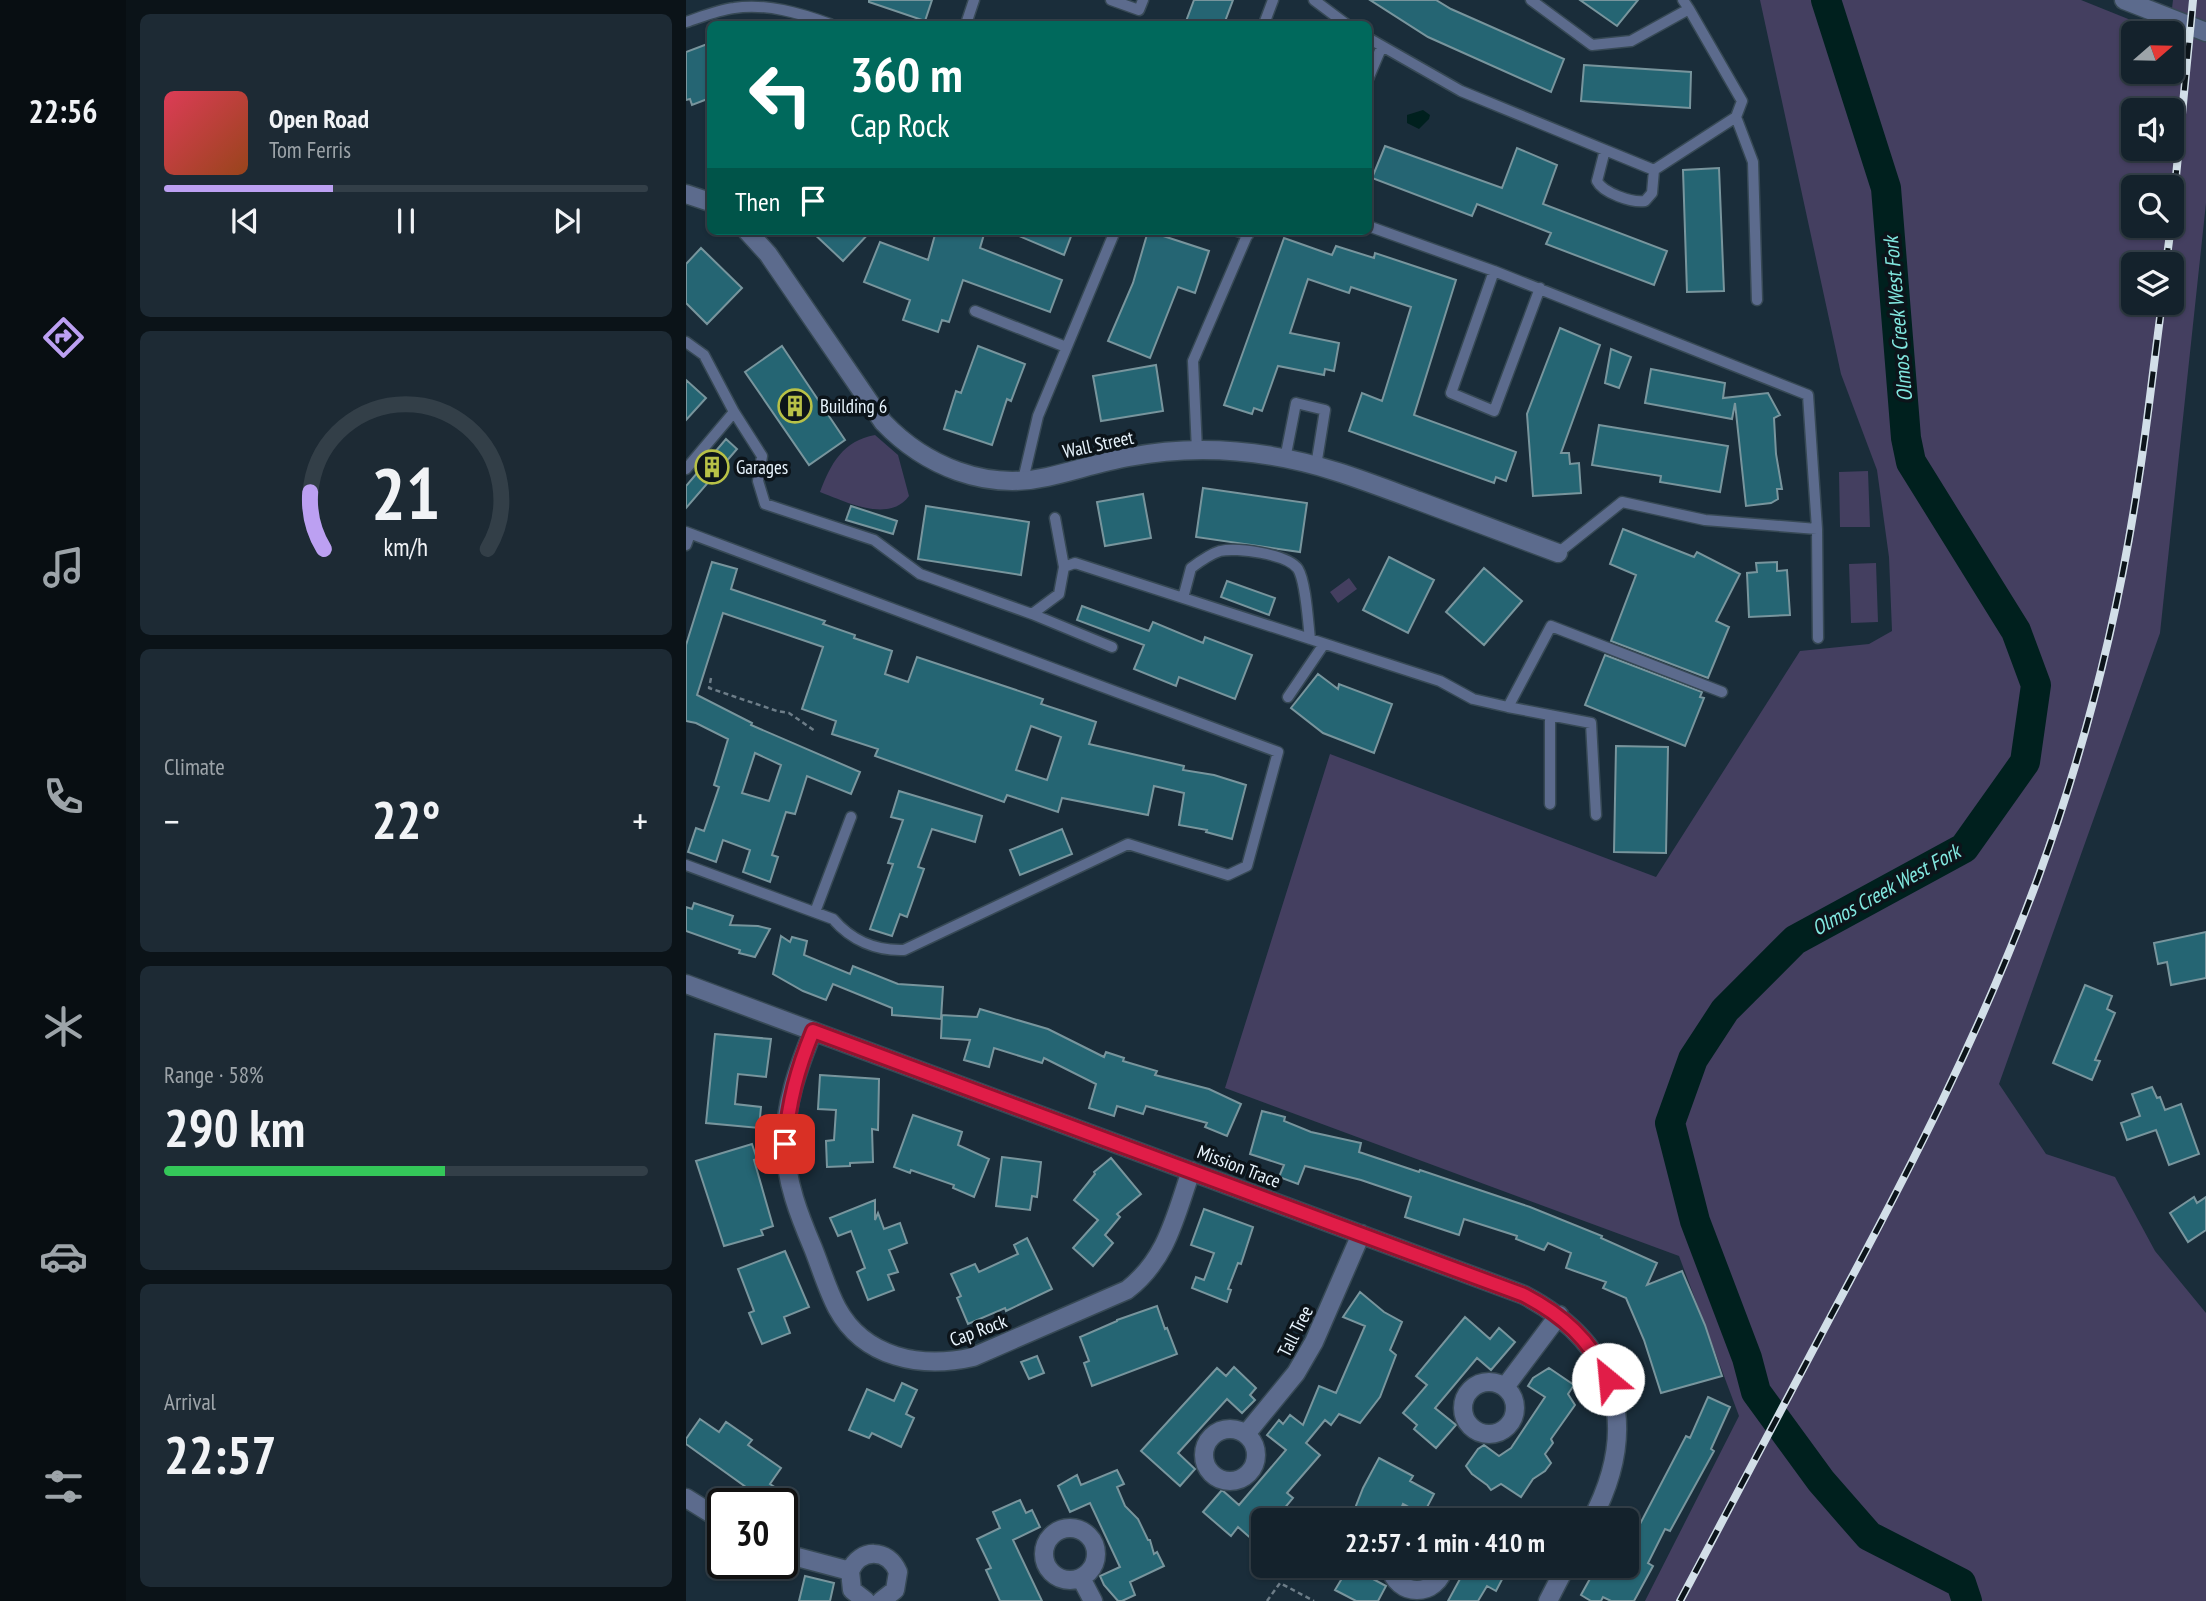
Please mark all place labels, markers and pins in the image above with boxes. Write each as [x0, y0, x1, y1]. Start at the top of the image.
building icon: Building 6 [776, 387, 814, 425]
place label: Building 6 [820, 394, 887, 418]
building icon: Garages [693, 448, 731, 486]
place label: Garages [736, 455, 788, 479]
pin [755, 1114, 815, 1174]

